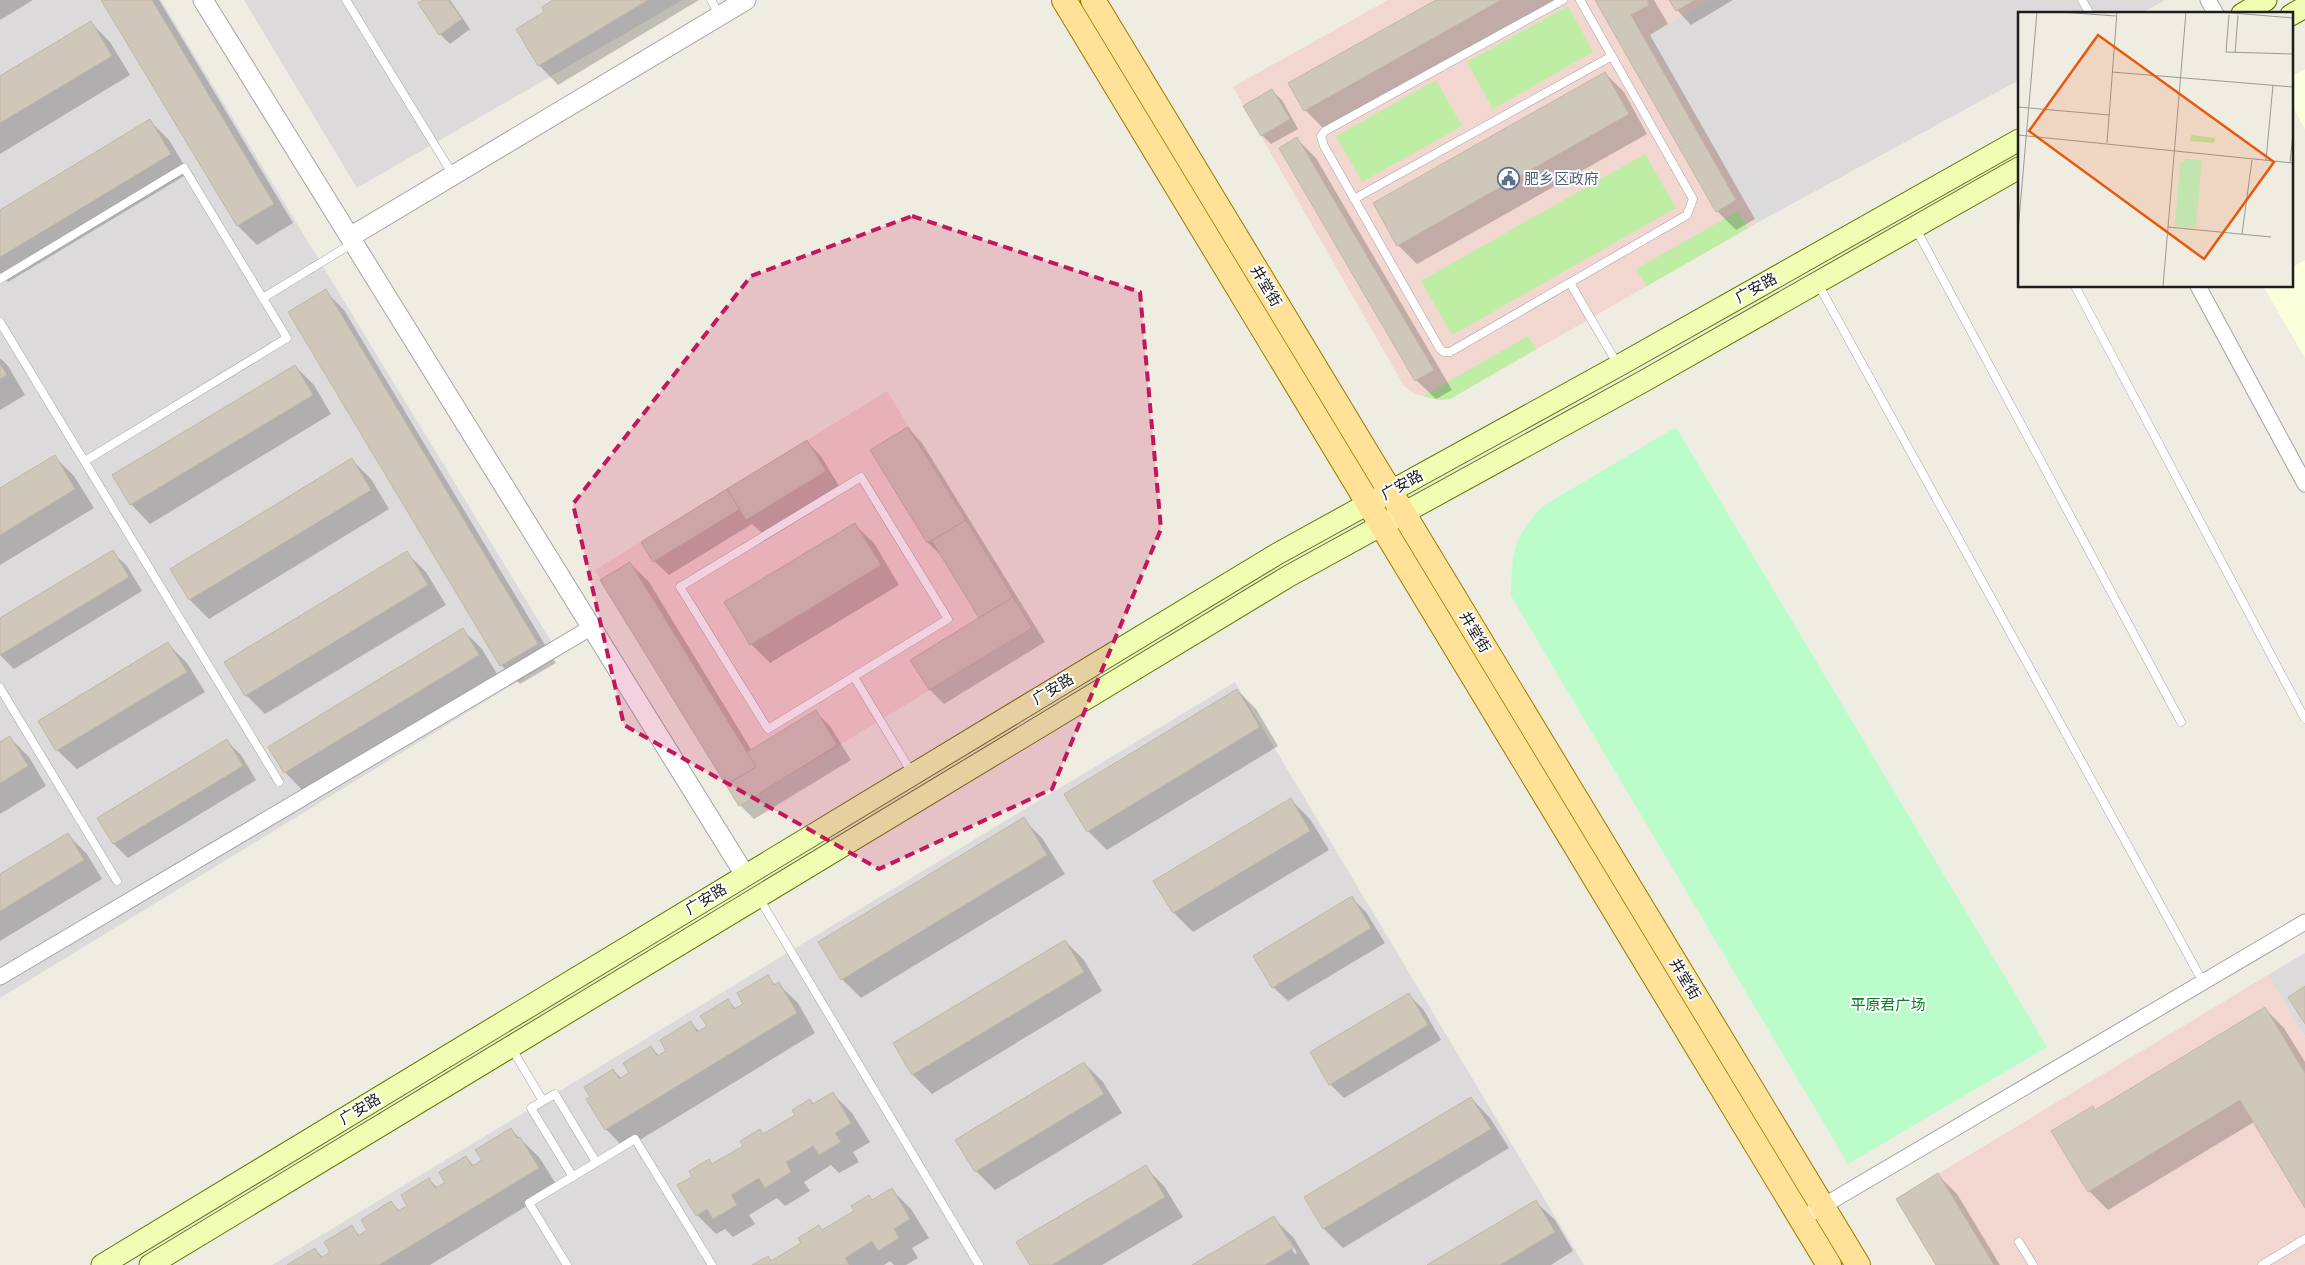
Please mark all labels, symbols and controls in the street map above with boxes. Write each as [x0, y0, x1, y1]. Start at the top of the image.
inset map [2018, 12, 2292, 288]
public building icon: 肥乡区政府 [1496, 167, 1520, 191]
place label: 肥乡区政府 [1524, 169, 1599, 188]
street label: 井堂街 [1247, 262, 1286, 310]
street label: 广安路 [1731, 268, 1780, 307]
street label: 广安路 [1377, 465, 1426, 504]
street label: 井堂街 [1456, 608, 1495, 656]
street label: 广安路 [1029, 669, 1077, 708]
street label: 广安路 [682, 879, 730, 918]
street label: 井堂街 [1666, 955, 1705, 1003]
park label: 平原君广场 [1850, 995, 1926, 1014]
street label: 广安路 [336, 1089, 384, 1128]

